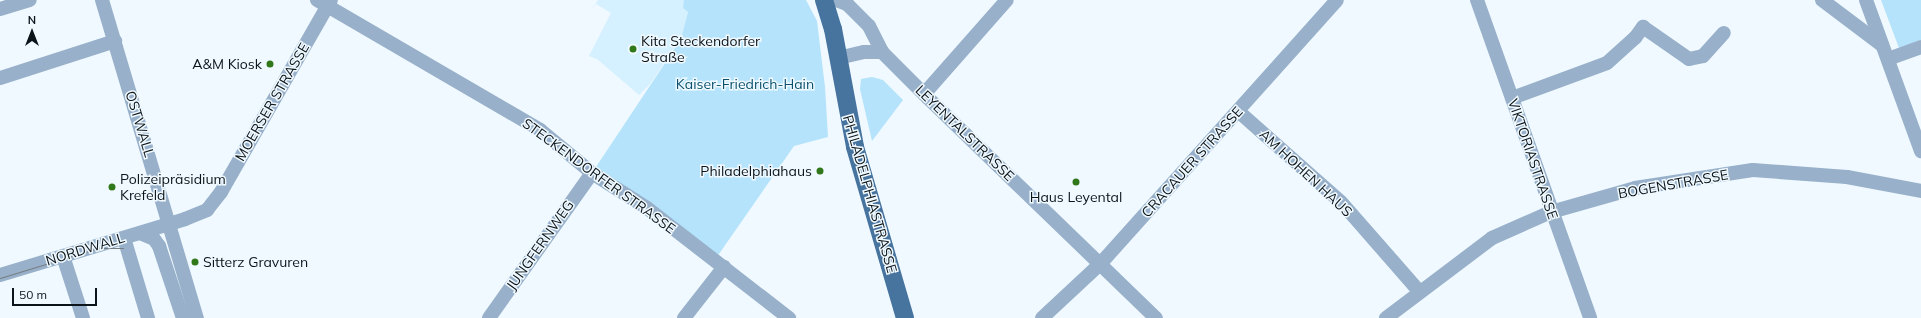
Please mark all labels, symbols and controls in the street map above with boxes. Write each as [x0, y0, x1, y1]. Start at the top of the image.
north arrow [12, 12, 52, 52]
text: N [28, 13, 36, 27]
place label: Kita Steckendorfer Straße [641, 33, 760, 66]
street label: MOERSER STRASSE [231, 40, 313, 164]
marker: Kita Steckendorfer Straße [628, 44, 638, 54]
place label: A&M Kiosk [192, 56, 262, 72]
marker: A&M Kiosk [265, 59, 275, 69]
park label: Kaiser-Friedrich-Hain [676, 76, 814, 92]
street label: LEYENTALSTRASSE [912, 82, 1018, 184]
street label: OSTWALL [122, 89, 158, 159]
street label: VIKTORIASTRASSE [1504, 97, 1562, 221]
street label: CRACAUER STRASSE [1138, 103, 1246, 221]
street label: PHILADELPHIASTRASSE [839, 113, 901, 275]
street label: STECKENDORFER STRASSE [519, 115, 679, 237]
street label: AM HOHEN HAUS [1256, 126, 1356, 220]
place label: Philadelphiahaus [700, 163, 812, 179]
marker: Philadelphiahaus [815, 166, 825, 176]
street label: BOGENSTRASSE [1617, 166, 1729, 202]
place label: Polizeipräsidium Krefeld [120, 171, 226, 204]
marker: Haus Leyental [1071, 177, 1081, 187]
marker: Polizeipräsidium Krefeld [107, 182, 117, 192]
place label: Haus Leyental [1030, 189, 1122, 205]
street label: JUNGFERNWEG [503, 197, 577, 293]
street label: NORDWALL [44, 229, 126, 269]
place label: Sitterz Gravuren [203, 254, 308, 270]
marker: Sitterz Gravuren [190, 257, 200, 267]
scale bar [14, 280, 99, 306]
text: 50 m [19, 287, 47, 302]

